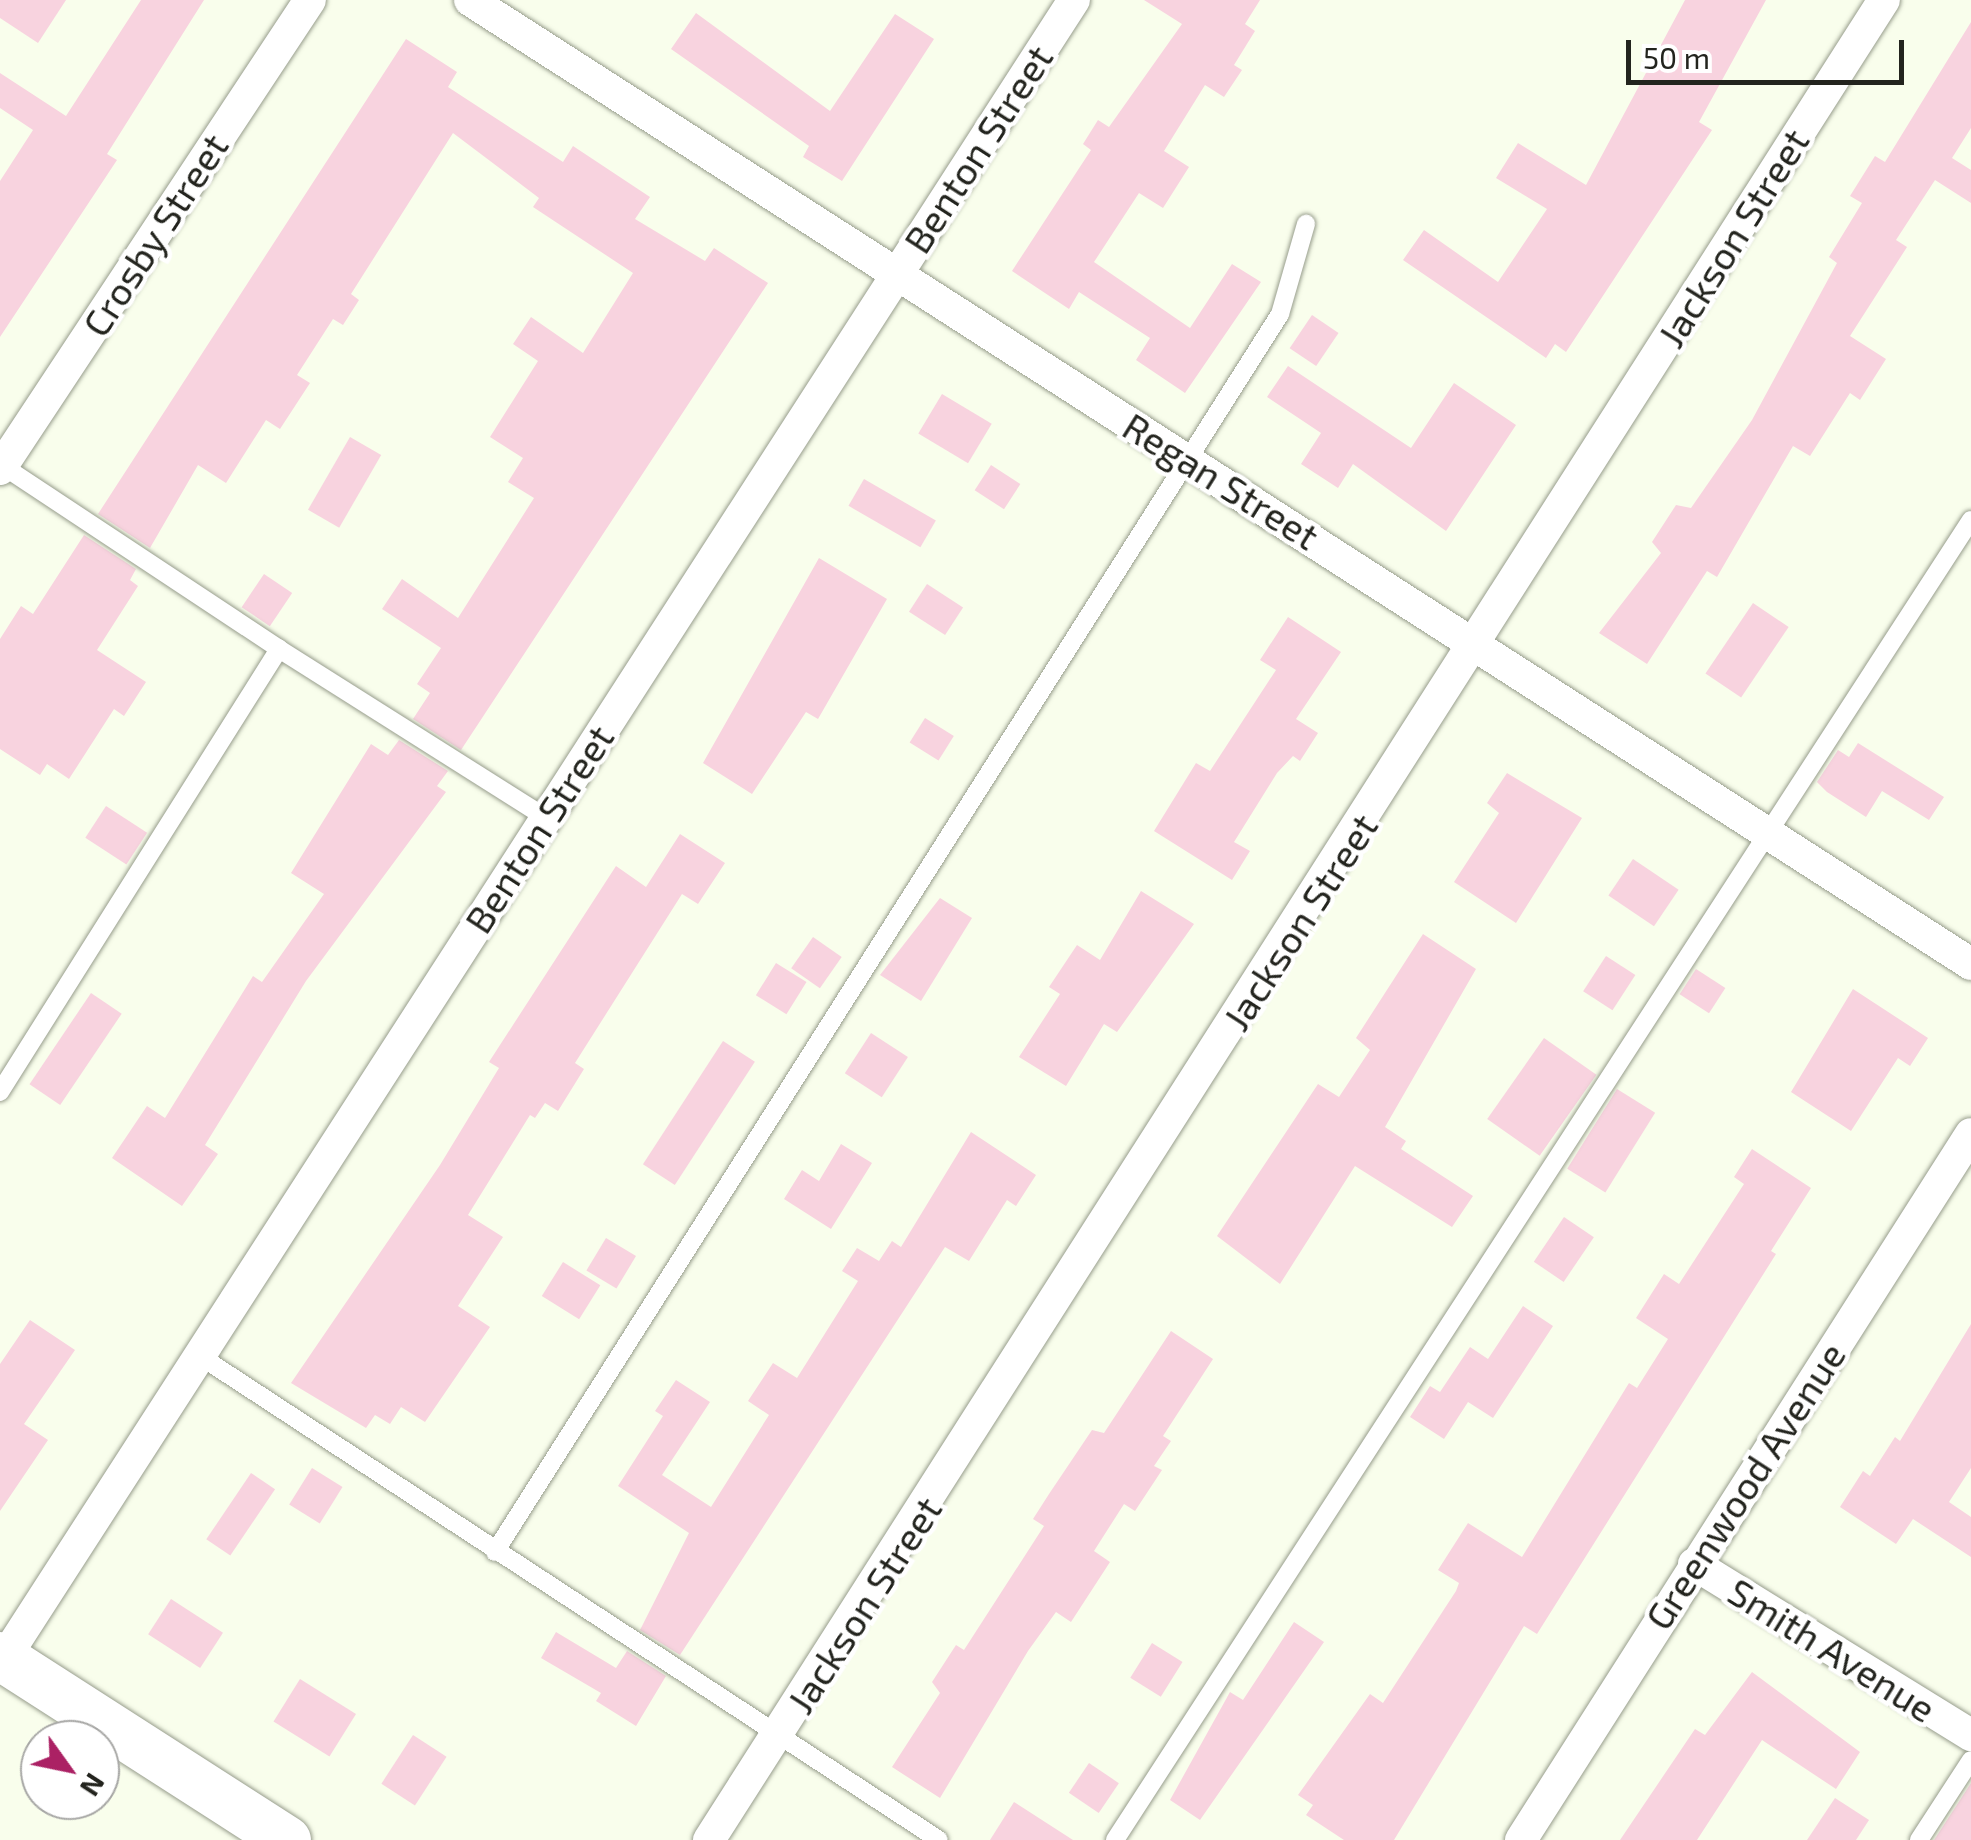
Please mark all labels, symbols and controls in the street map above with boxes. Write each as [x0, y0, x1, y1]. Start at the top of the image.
scale bar [1631, 20, 1908, 82]
street label: Benton Street [894, 37, 1062, 261]
text: 50 m [1643, 39, 1710, 75]
street label: Jackson Street [1648, 120, 1818, 356]
street label: Crosby Street [72, 125, 238, 345]
street label: Regan Street [1115, 403, 1327, 559]
street label: Benton Street [455, 717, 623, 941]
street label: Jackson Street [1213, 805, 1387, 1039]
street label: Greenwood Avenue [1635, 1334, 1855, 1638]
street label: Jackson Street [777, 1488, 951, 1722]
street label: Smith Avenue [1720, 1568, 1944, 1732]
north arrow [20, 1720, 120, 1820]
text: N [74, 1768, 113, 1803]

